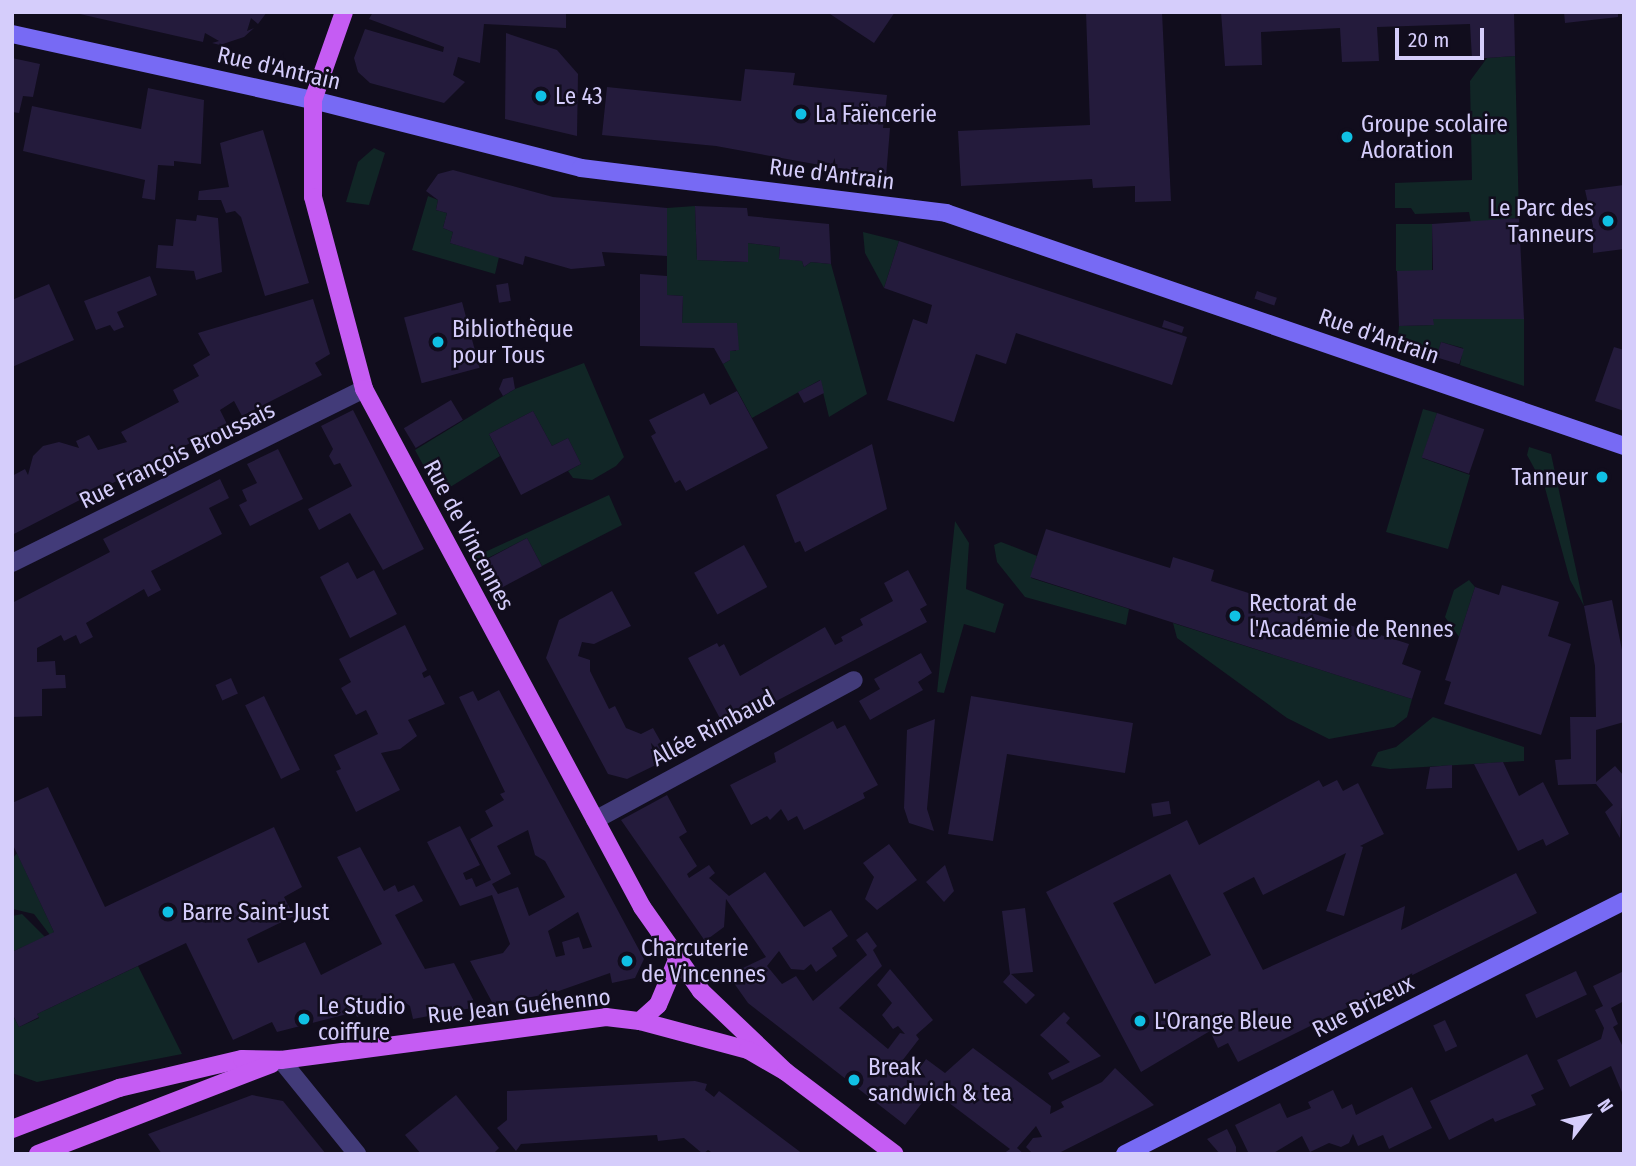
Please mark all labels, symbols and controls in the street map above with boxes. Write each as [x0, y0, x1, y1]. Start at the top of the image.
scale bar [1398, 14, 1487, 58]
text: 20 m [1408, 27, 1449, 53]
street label: Rue d'Antrain [215, 40, 343, 96]
place label: Le 43 [555, 82, 603, 110]
marker: Le 43 [533, 88, 549, 104]
place label: La Faïencerie [815, 100, 937, 128]
marker: La Faïencerie [793, 106, 809, 122]
place label: Groupe scolaire Adoration [1361, 110, 1508, 164]
marker: Groupe scolaire Adoration [1339, 129, 1355, 145]
street label: Rue d'Antrain [768, 153, 896, 195]
place label: Le Parc des Tanneurs [1489, 194, 1594, 248]
marker: Le Parc des Tanneurs [1600, 213, 1616, 229]
street label: Rue d'Antrain [1315, 302, 1443, 370]
place label: Bibliothèque pour Tous [452, 315, 573, 369]
marker: Bibliothèque pour Tous [430, 334, 446, 350]
street label: Rue François Broussais [75, 396, 279, 514]
street label: Rue de Vincennes [418, 455, 520, 615]
place label: Tanneur [1512, 463, 1588, 491]
marker: Tanneur [1594, 469, 1610, 485]
place label: Rectorat de l'Académie de Rennes [1249, 589, 1454, 643]
marker: Rectorat de l'Académie de Rennes [1227, 608, 1243, 624]
street label: Allée Rimbaud [647, 684, 779, 772]
place label: Barre Saint-Just [182, 898, 329, 926]
marker: Barre Saint-Just [160, 904, 176, 920]
place label: Charcuterie de Vincennes [641, 934, 766, 988]
marker: Charcuterie de Vincennes [619, 953, 635, 969]
street label: Rue Brizeux [1308, 969, 1418, 1043]
street label: Rue Jean Guéhenno [426, 983, 612, 1029]
place label: Le Studio coiffure [318, 992, 406, 1046]
place label: L'Orange Bleue [1154, 1007, 1292, 1035]
marker: Le Studio coiffure [296, 1011, 312, 1027]
marker: L'Orange Bleue [1132, 1013, 1148, 1029]
place label: Break sandwich & tea [868, 1053, 1012, 1107]
marker: Break sandwich & tea [846, 1072, 862, 1088]
north arrow [1552, 1082, 1622, 1152]
text: N [1592, 1095, 1618, 1117]

